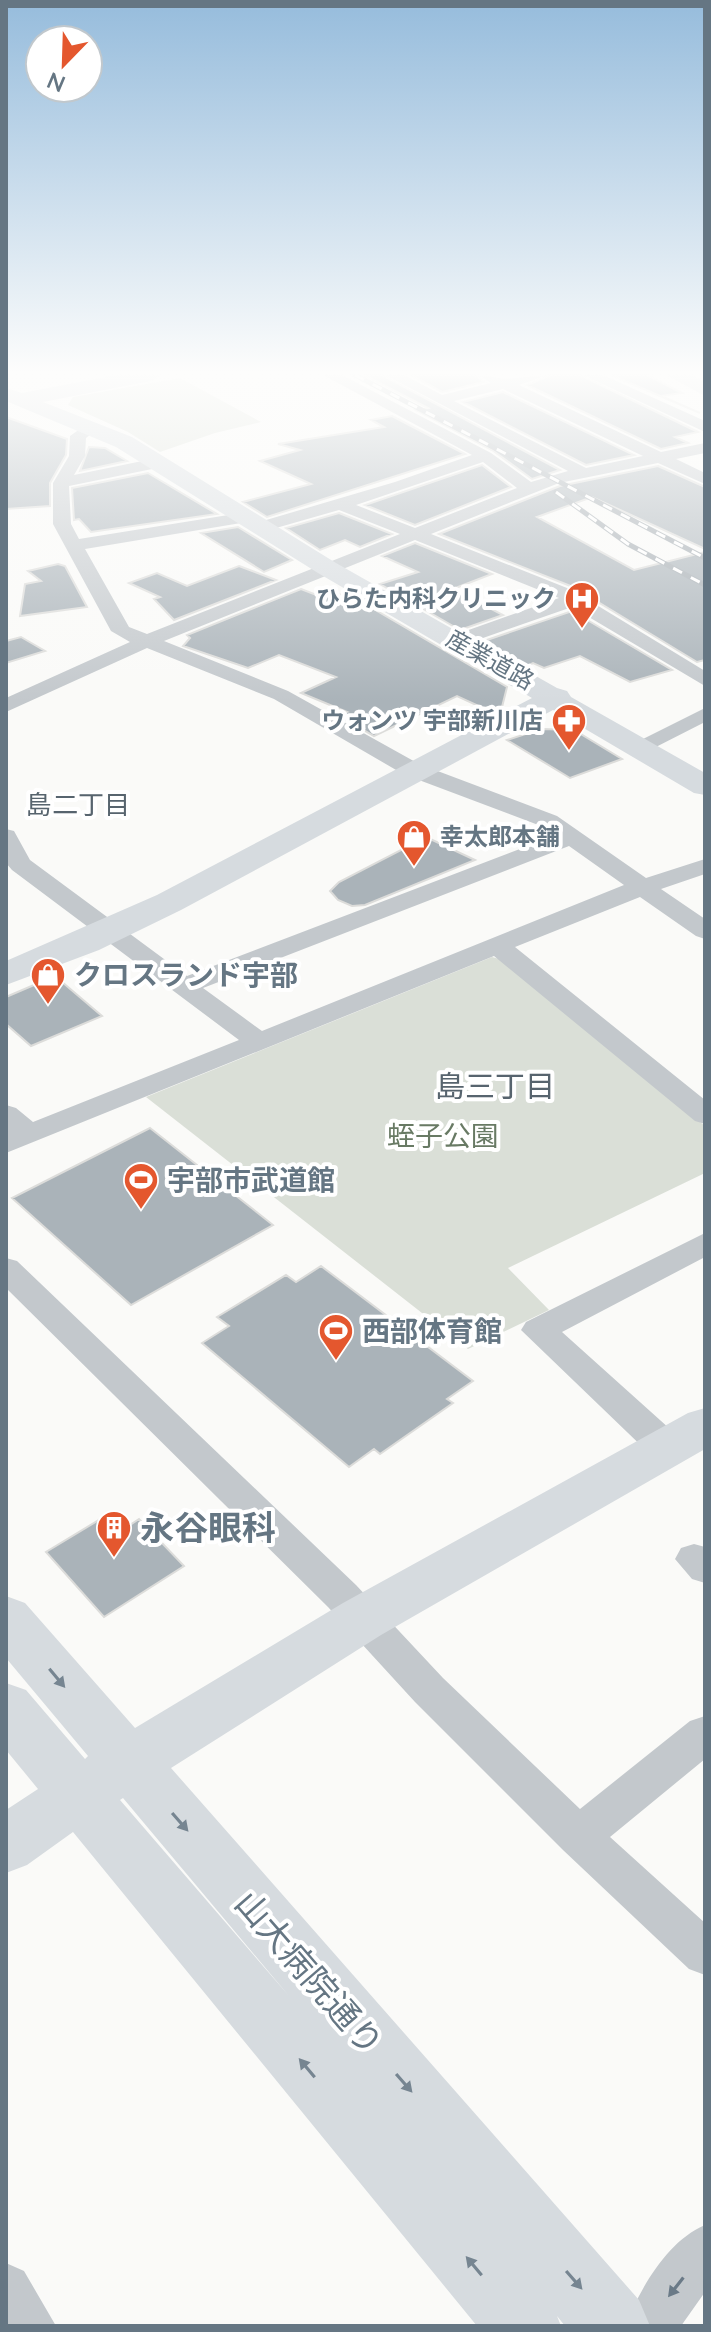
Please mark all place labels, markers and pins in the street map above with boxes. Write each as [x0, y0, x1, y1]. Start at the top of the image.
hospital icon: ひらた内科クリニック [563, 580, 601, 630]
place label: ひらた内科クリニック [316, 583, 556, 612]
pharmacy icon: ウォンツ 宇部新川店 [550, 702, 588, 752]
place label: ウォンツ 宇部新川店 [321, 705, 543, 734]
shop icon: 幸太郎本舗 [395, 818, 433, 868]
place label: 幸太郎本舗 [440, 821, 560, 850]
shop icon: クロスランド宇部 [29, 956, 67, 1006]
place label: クロスランド宇部 [74, 957, 298, 991]
sports icon: 宇部市武道館 [122, 1161, 160, 1211]
place label: 宇部市武道館 [167, 1162, 335, 1196]
sports icon: 西部体育館 [317, 1312, 355, 1362]
place label: 西部体育館 [362, 1313, 502, 1347]
place label: 永谷眼科 [140, 1506, 276, 1547]
building icon: 永谷眼科 [95, 1509, 133, 1559]

